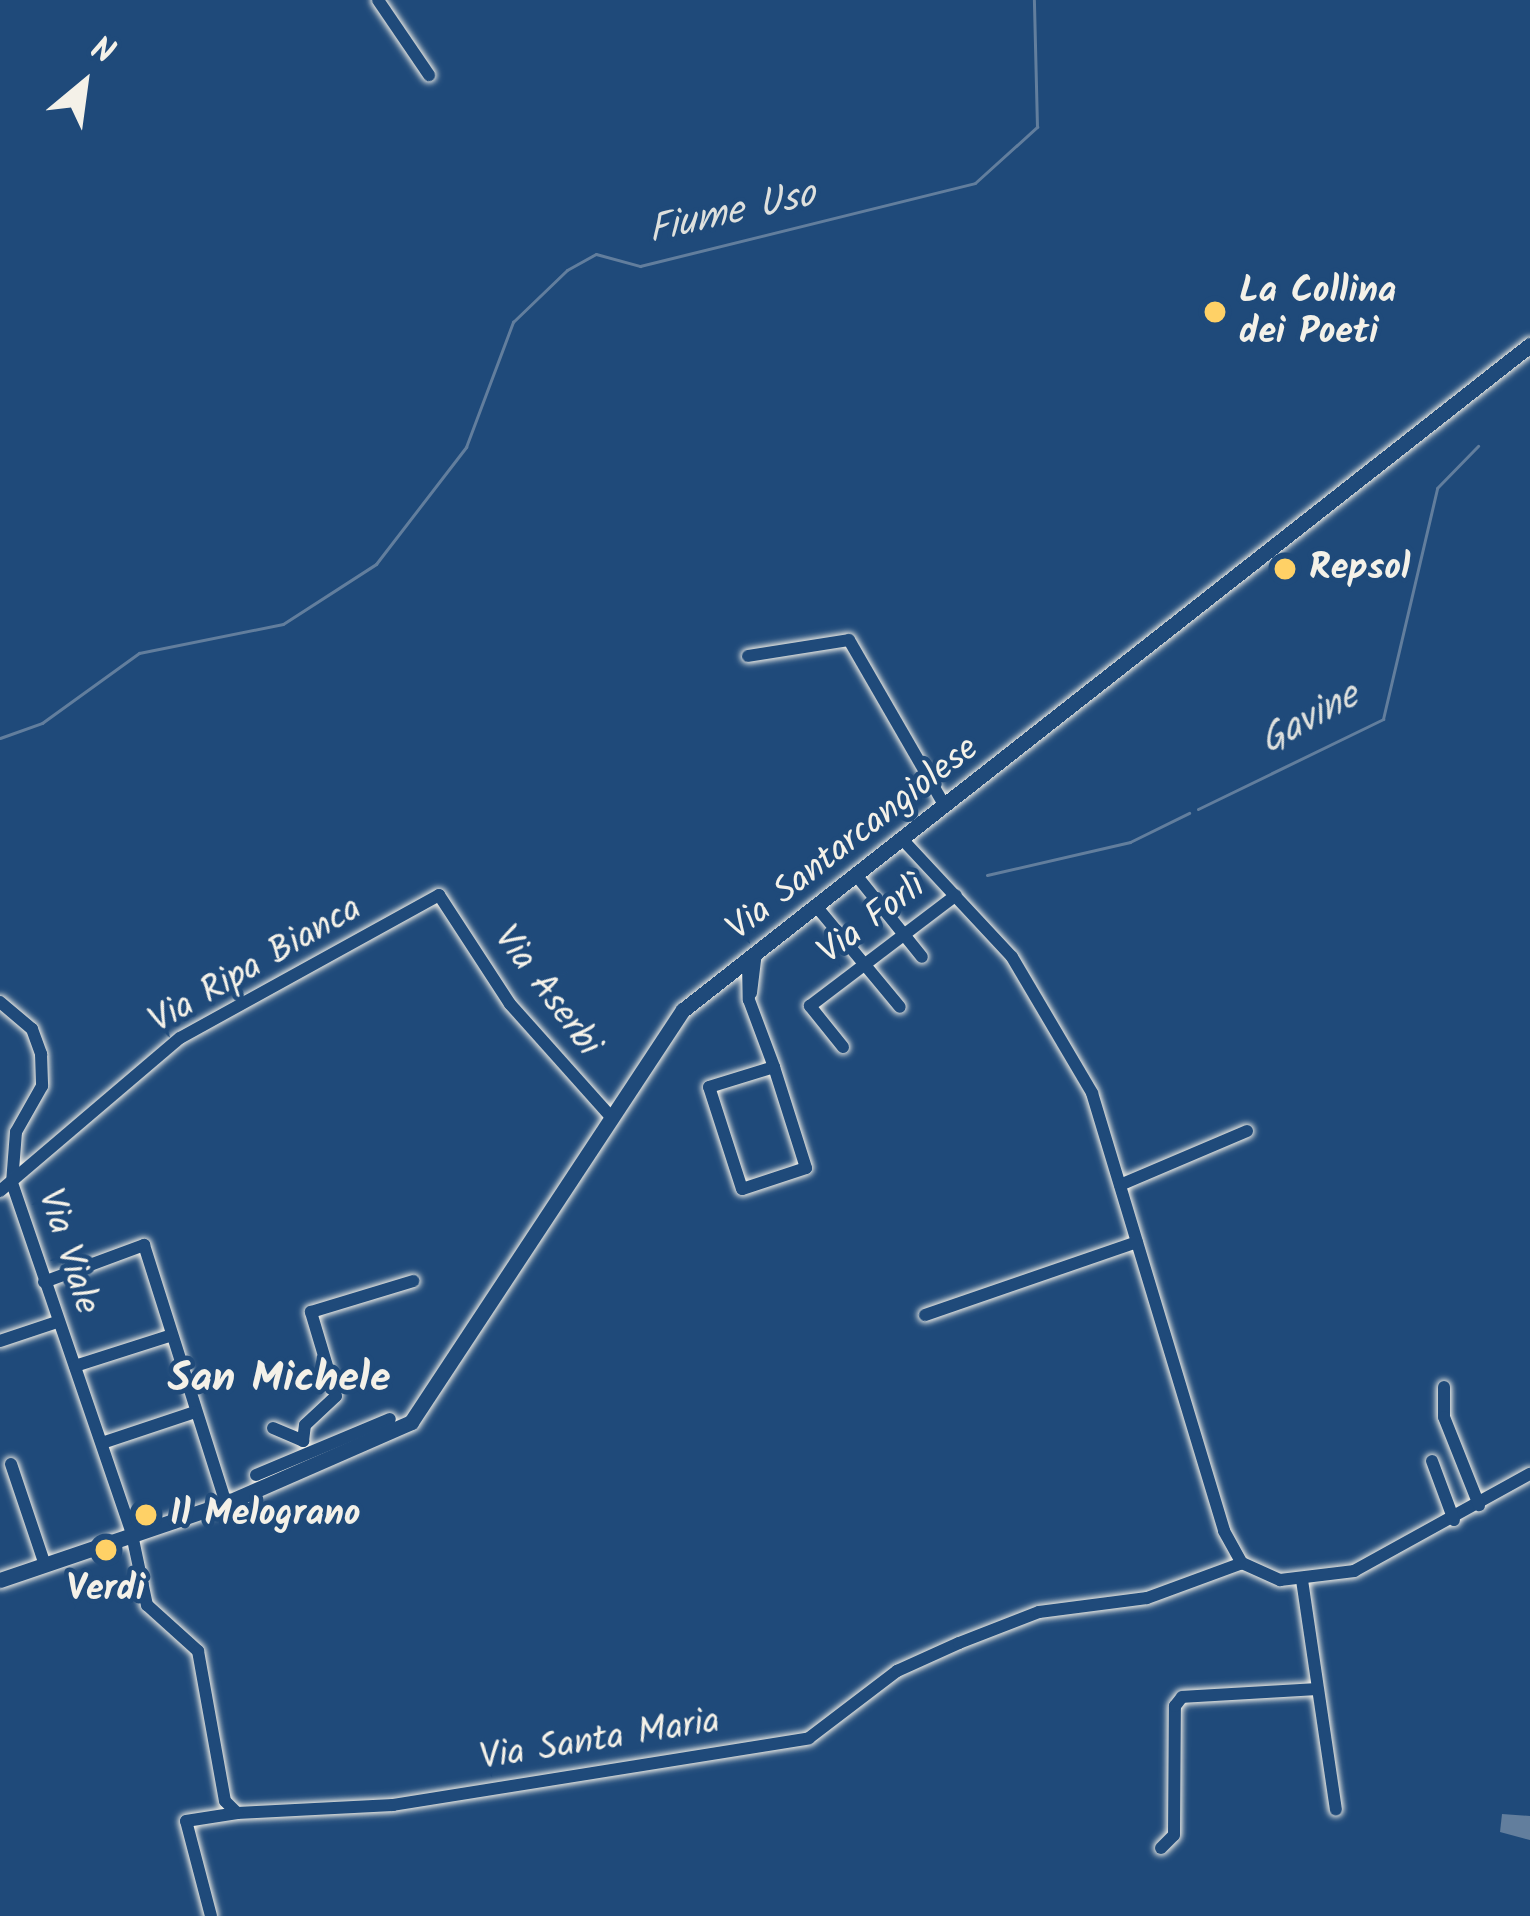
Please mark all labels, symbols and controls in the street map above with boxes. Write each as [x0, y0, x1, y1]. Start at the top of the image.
north arrow [24, 24, 144, 144]
text: N [80, 24, 124, 80]
water label: Fiume Uso [644, 172, 820, 256]
place label: La Collina dei Poeti [1239, 269, 1396, 354]
marker: La Collina dei Poeti [1202, 299, 1228, 325]
place label: Repsol [1309, 547, 1410, 591]
marker: Repsol [1272, 556, 1298, 582]
water label: Gavine [1252, 674, 1368, 766]
street label: Via Santarcangiolese [719, 727, 987, 951]
street label: Via Forlì [810, 866, 934, 974]
street label: Via Ripa Bianca [142, 888, 370, 1044]
street label: Via Aserbi [483, 918, 609, 1066]
street label: Via Viale [27, 1184, 107, 1320]
district label: San Michele [167, 1355, 391, 1405]
place label: Il Melograno [170, 1493, 360, 1537]
marker: Il Melograno [133, 1502, 159, 1528]
marker: Verdi [93, 1537, 119, 1563]
place label: Verdi [67, 1568, 145, 1612]
street label: Via Santa Maria [477, 1701, 723, 1781]

